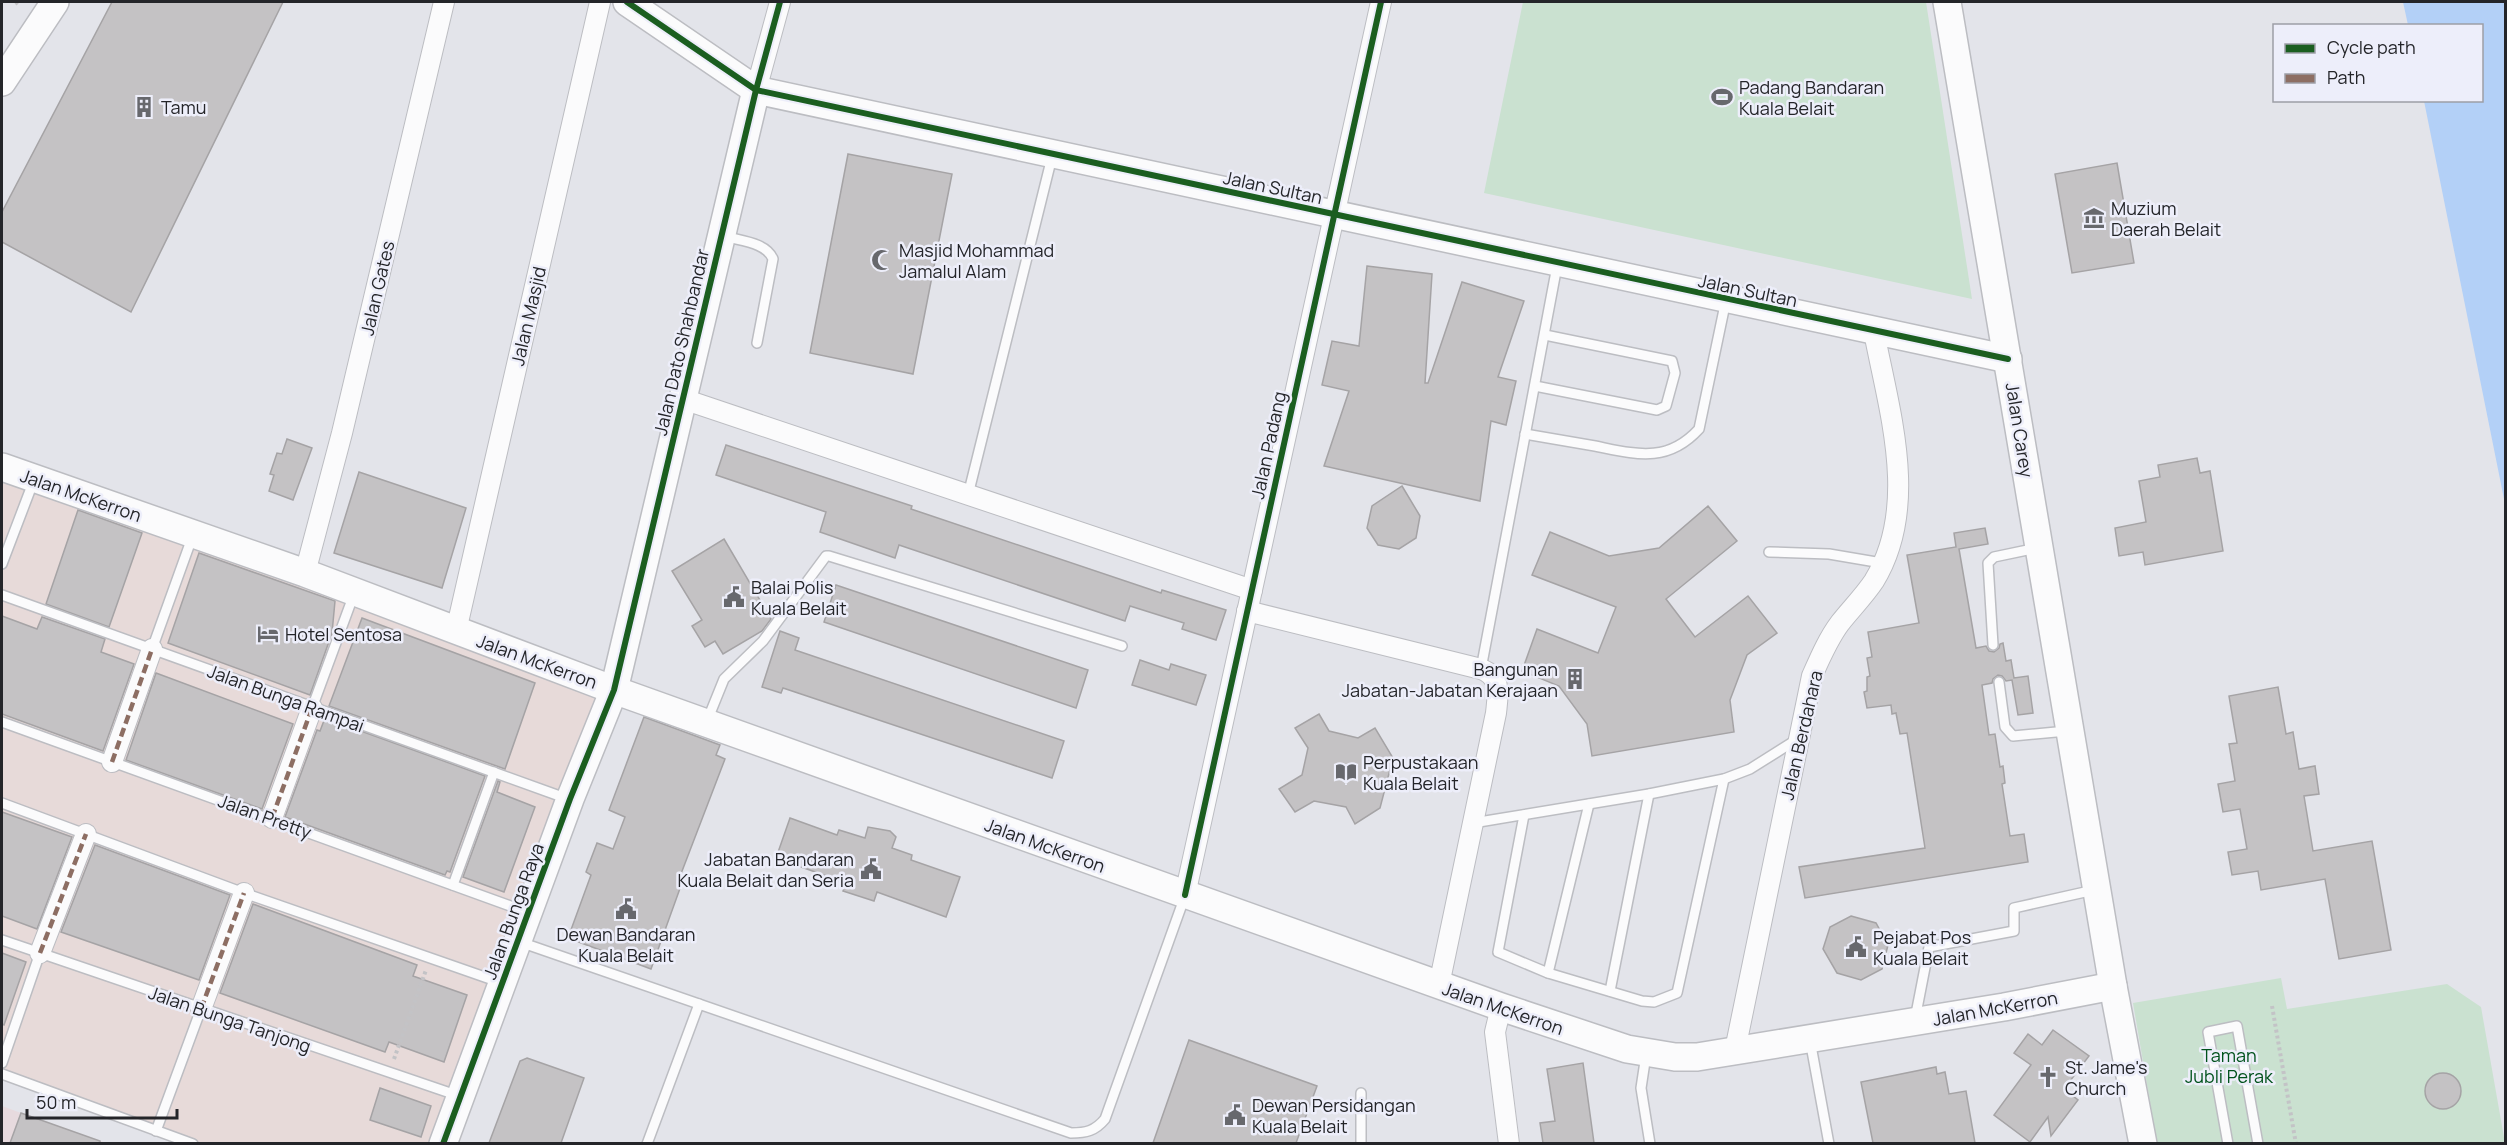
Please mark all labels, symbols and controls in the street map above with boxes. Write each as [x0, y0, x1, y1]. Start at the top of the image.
legend [2273, 24, 2483, 102]
text: Cycle path [2327, 35, 2416, 59]
text: Path [2327, 65, 2365, 89]
place label: Padang Bandaran Kuala Belait [1739, 75, 1884, 120]
sports icon: Padang Bandaran Kuala Belait [1710, 85, 1734, 109]
building icon: Tamu [132, 95, 156, 119]
place label: Tamu [161, 95, 206, 119]
street label: Jalan Sultan [1221, 165, 1325, 209]
place label: Muzium Daerah Belait [2111, 196, 2221, 241]
museum icon: Muzium Daerah Belait [2082, 206, 2106, 230]
street label: Jalan Gates [354, 238, 400, 338]
place label: Masjid Mohammad Jamalul Alam [899, 238, 1054, 283]
street label: Jalan Dato Shahbandar [648, 246, 714, 438]
mosque icon: Masjid Mohammad Jamalul Alam [870, 248, 894, 272]
street label: Jalan Masjid [505, 264, 551, 368]
street label: Jalan Sultan [1696, 268, 1800, 312]
street label: Jalan Carey [2001, 381, 2039, 480]
street label: Jalan Padang [1245, 389, 1291, 501]
street label: Jalan McKerron [17, 463, 145, 527]
place label: Balai Polis Kuala Belait [751, 575, 847, 620]
public building icon: Balai Polis Kuala Belait [722, 585, 746, 609]
hotel icon: Hotel Sentosa [256, 622, 280, 646]
place label: Hotel Sentosa [285, 622, 402, 646]
street label: Jalan McKerron [473, 628, 601, 694]
place label: Bangunan Jabatan-Jabatan Kerajaan [1342, 657, 1558, 702]
street label: Jalan Bunga Rampai [204, 659, 368, 737]
building icon: Bangunan Jabatan-Jabatan Kerajaan [1563, 667, 1587, 691]
street label: Jalan Berdahara [1774, 668, 1828, 802]
place label: Perpustakaan Kuala Belait [1363, 750, 1478, 795]
library icon: Perpustakaan Kuala Belait [1334, 760, 1358, 784]
street label: Jalan Pretty [215, 788, 315, 844]
street label: Jalan McKerron [981, 812, 1109, 878]
street label: Jalan Bunga Raya [477, 839, 549, 983]
place label: Jabatan Bandaran Kuala Belait dan Seria [677, 847, 854, 892]
public building icon: Jabatan Bandaran Kuala Belait dan Seria [859, 857, 883, 881]
public building icon: Dewan Bandaran Kuala Belait [614, 897, 638, 921]
place label: Dewan Bandaran Kuala Belait [557, 922, 695, 967]
place label: Pejabat Pos Kuala Belait [1873, 925, 1971, 970]
public building icon: Pejabat Pos Kuala Belait [1844, 935, 1868, 959]
street label: Jalan McKerron [1439, 976, 1567, 1040]
street label: Jalan Bunga Tanjong [146, 980, 314, 1058]
street label: Jalan McKerron [1931, 985, 2059, 1031]
park label: Taman Jubli Perak [2185, 1043, 2274, 1088]
place label: St. Jame's Church [2065, 1055, 2147, 1100]
church icon: St. Jame's Church [2036, 1065, 2060, 1089]
scale bar [27, 1082, 177, 1120]
text: 50 m [36, 1090, 76, 1114]
place label: Dewan Persidangan Kuala Belait [1252, 1093, 1416, 1138]
public building icon: Dewan Persidangan Kuala Belait [1223, 1103, 1247, 1127]

